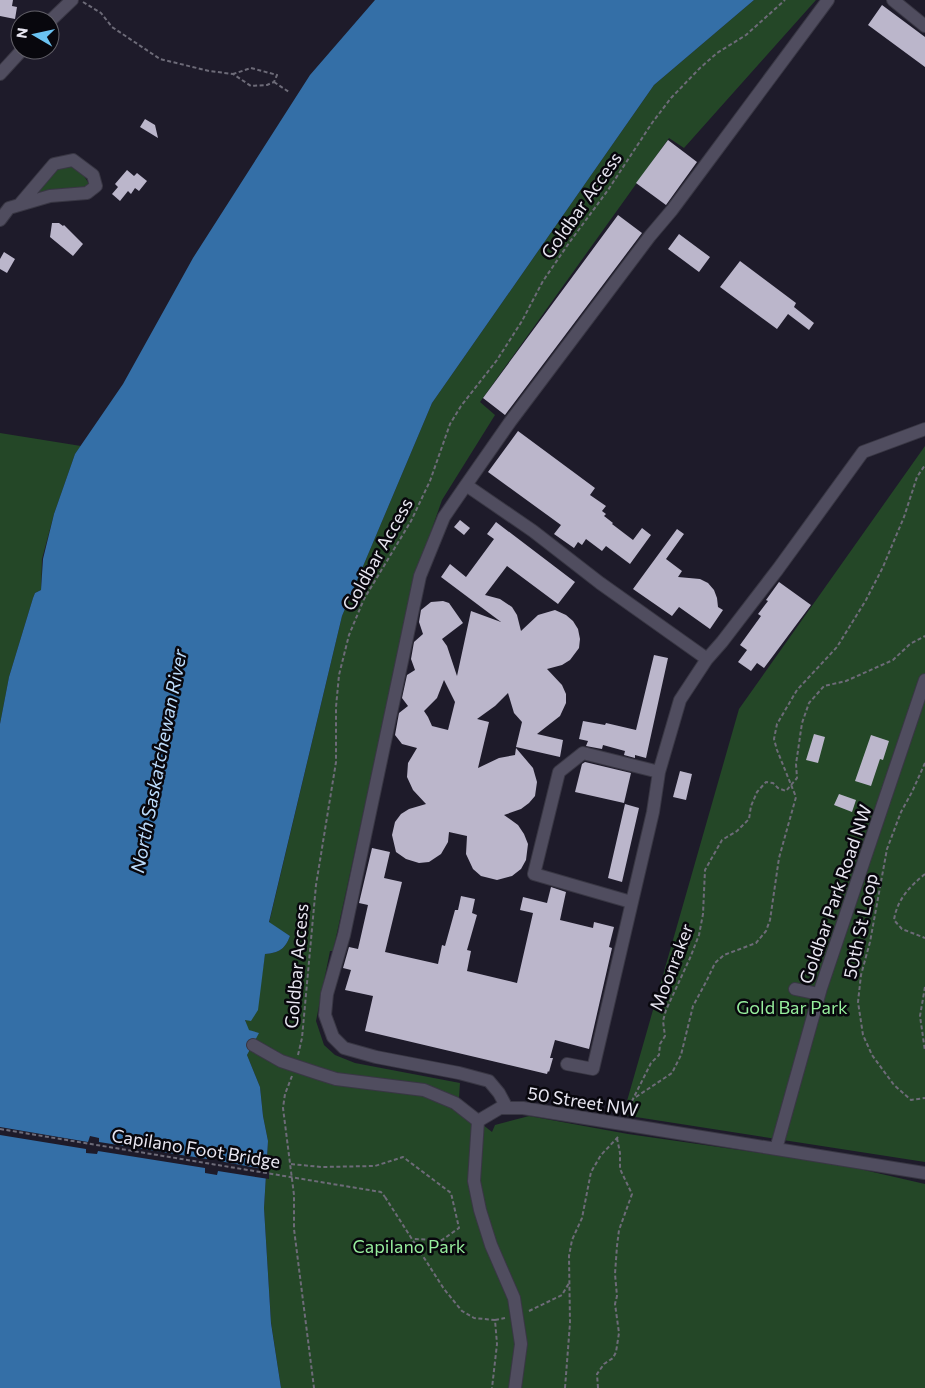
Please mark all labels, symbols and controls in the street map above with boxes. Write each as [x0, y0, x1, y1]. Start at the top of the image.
north arrow [10, 10, 60, 60]
text: N [12, 26, 31, 39]
street label: Goldbar Access [536, 147, 626, 263]
street label: Goldbar Access [337, 494, 417, 614]
water label: North Saskatchewan River [125, 646, 191, 875]
street label: Goldbar Park Road NW [794, 801, 876, 987]
street label: 50th St Loop [838, 871, 882, 981]
street label: Goldbar Access [280, 903, 312, 1029]
street label: Moonraker [644, 920, 698, 1014]
park label: Gold Bar Park [736, 996, 848, 1018]
street label: 50 Street NW [526, 1081, 640, 1121]
street label: Capilano Foot Bridge [110, 1124, 282, 1172]
park label: Capilano Park [352, 1235, 466, 1257]

